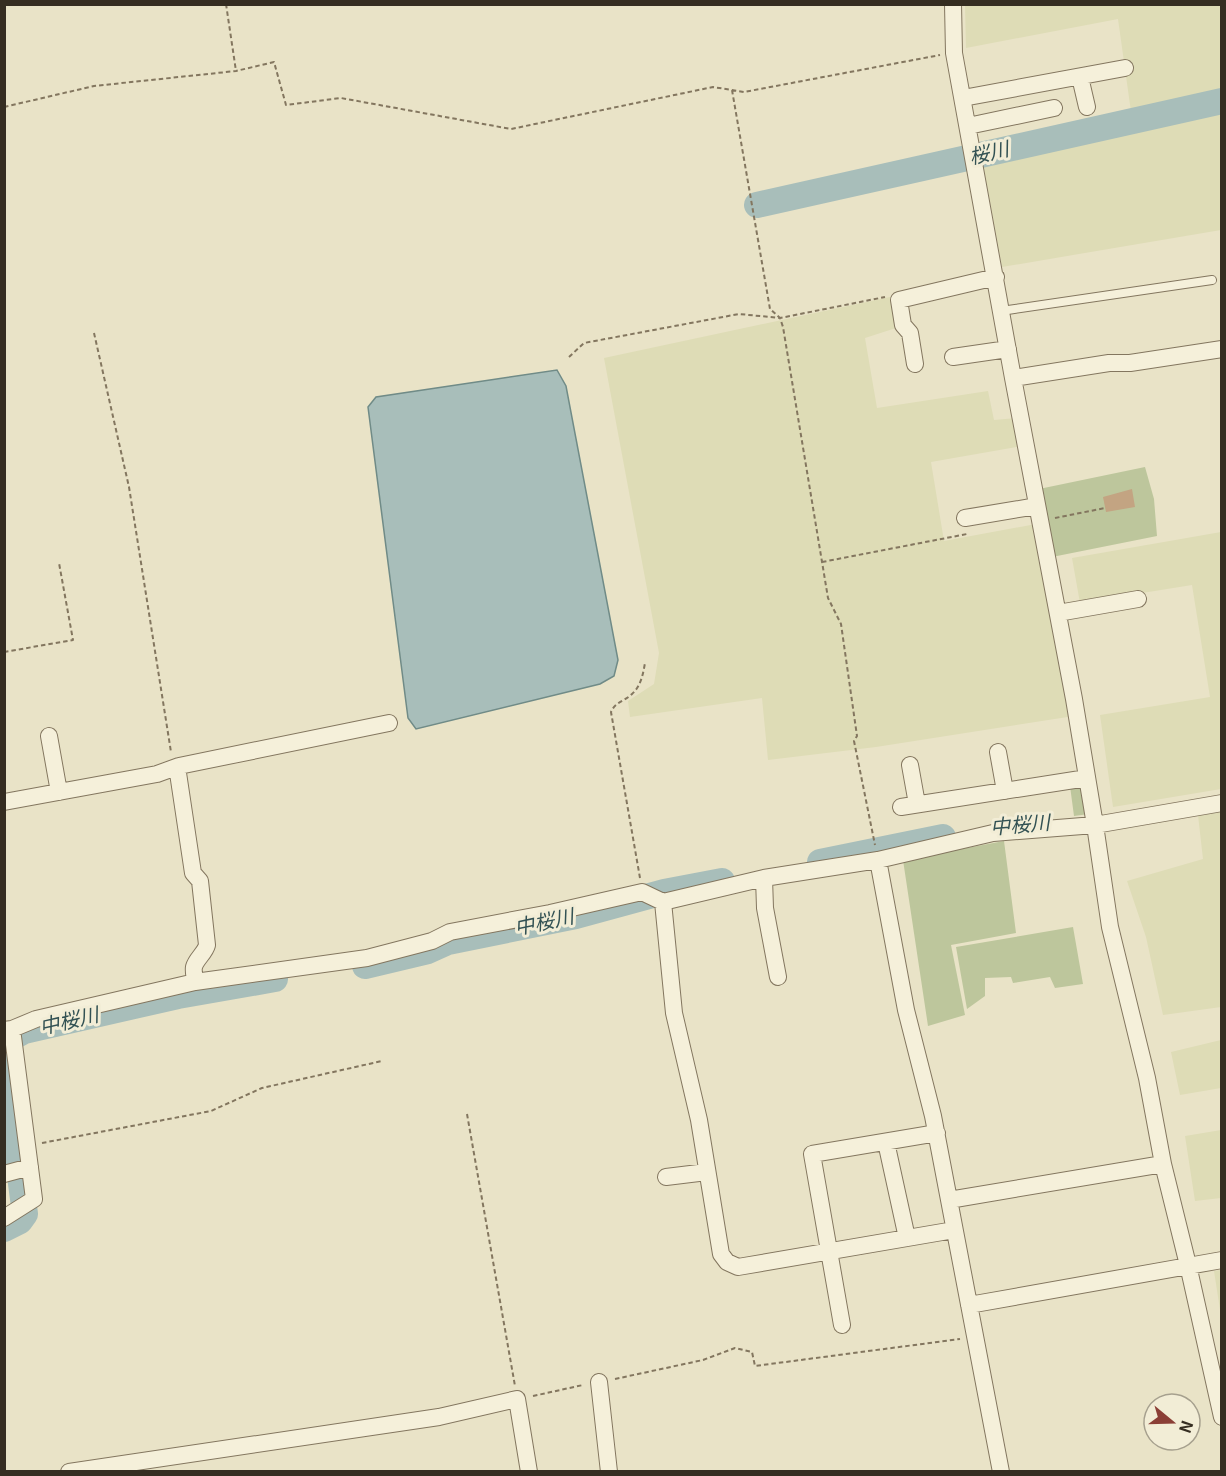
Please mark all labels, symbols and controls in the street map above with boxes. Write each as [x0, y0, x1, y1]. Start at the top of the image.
water label: 桜川 [966, 132, 1013, 170]
water label: 中桜川 [989, 806, 1053, 841]
water label: 中桜川 [511, 900, 578, 941]
water label: 中桜川 [36, 998, 103, 1040]
north arrow [1142, 1392, 1202, 1452]
text: N [1174, 1418, 1200, 1437]

